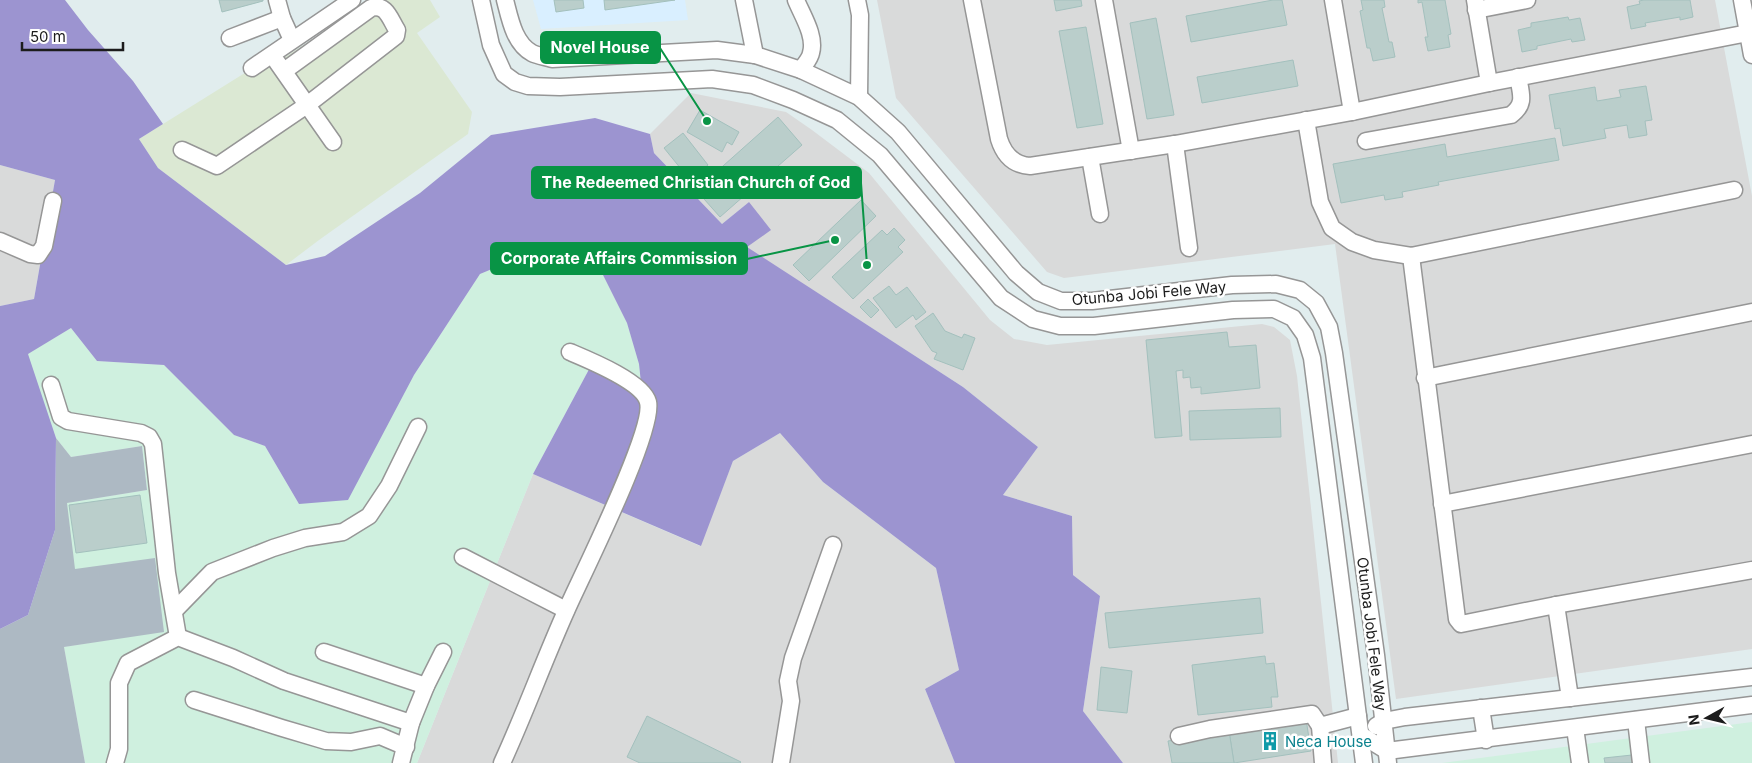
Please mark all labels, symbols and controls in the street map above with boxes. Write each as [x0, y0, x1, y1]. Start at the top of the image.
scale bar [22, 20, 124, 52]
text: 50 m [30, 27, 66, 46]
callout: Novel House [541, 32, 660, 63]
text: Novel House [551, 37, 649, 57]
callout: The Redeemed Christian Church of God [532, 167, 861, 198]
text: The Redeemed Christian Church of God [542, 172, 850, 192]
callout: Corporate Affairs Commission [491, 243, 747, 274]
text: Corporate Affairs Commission [501, 248, 737, 268]
street label: Otunba Jobi Fele Way [1071, 277, 1228, 309]
street label: Otunba Jobi Fele Way [1353, 556, 1391, 713]
north arrow [1682, 693, 1732, 743]
text: N [1684, 713, 1703, 726]
building icon: Neca House [1259, 730, 1281, 752]
place label: Neca House [1285, 732, 1372, 751]

